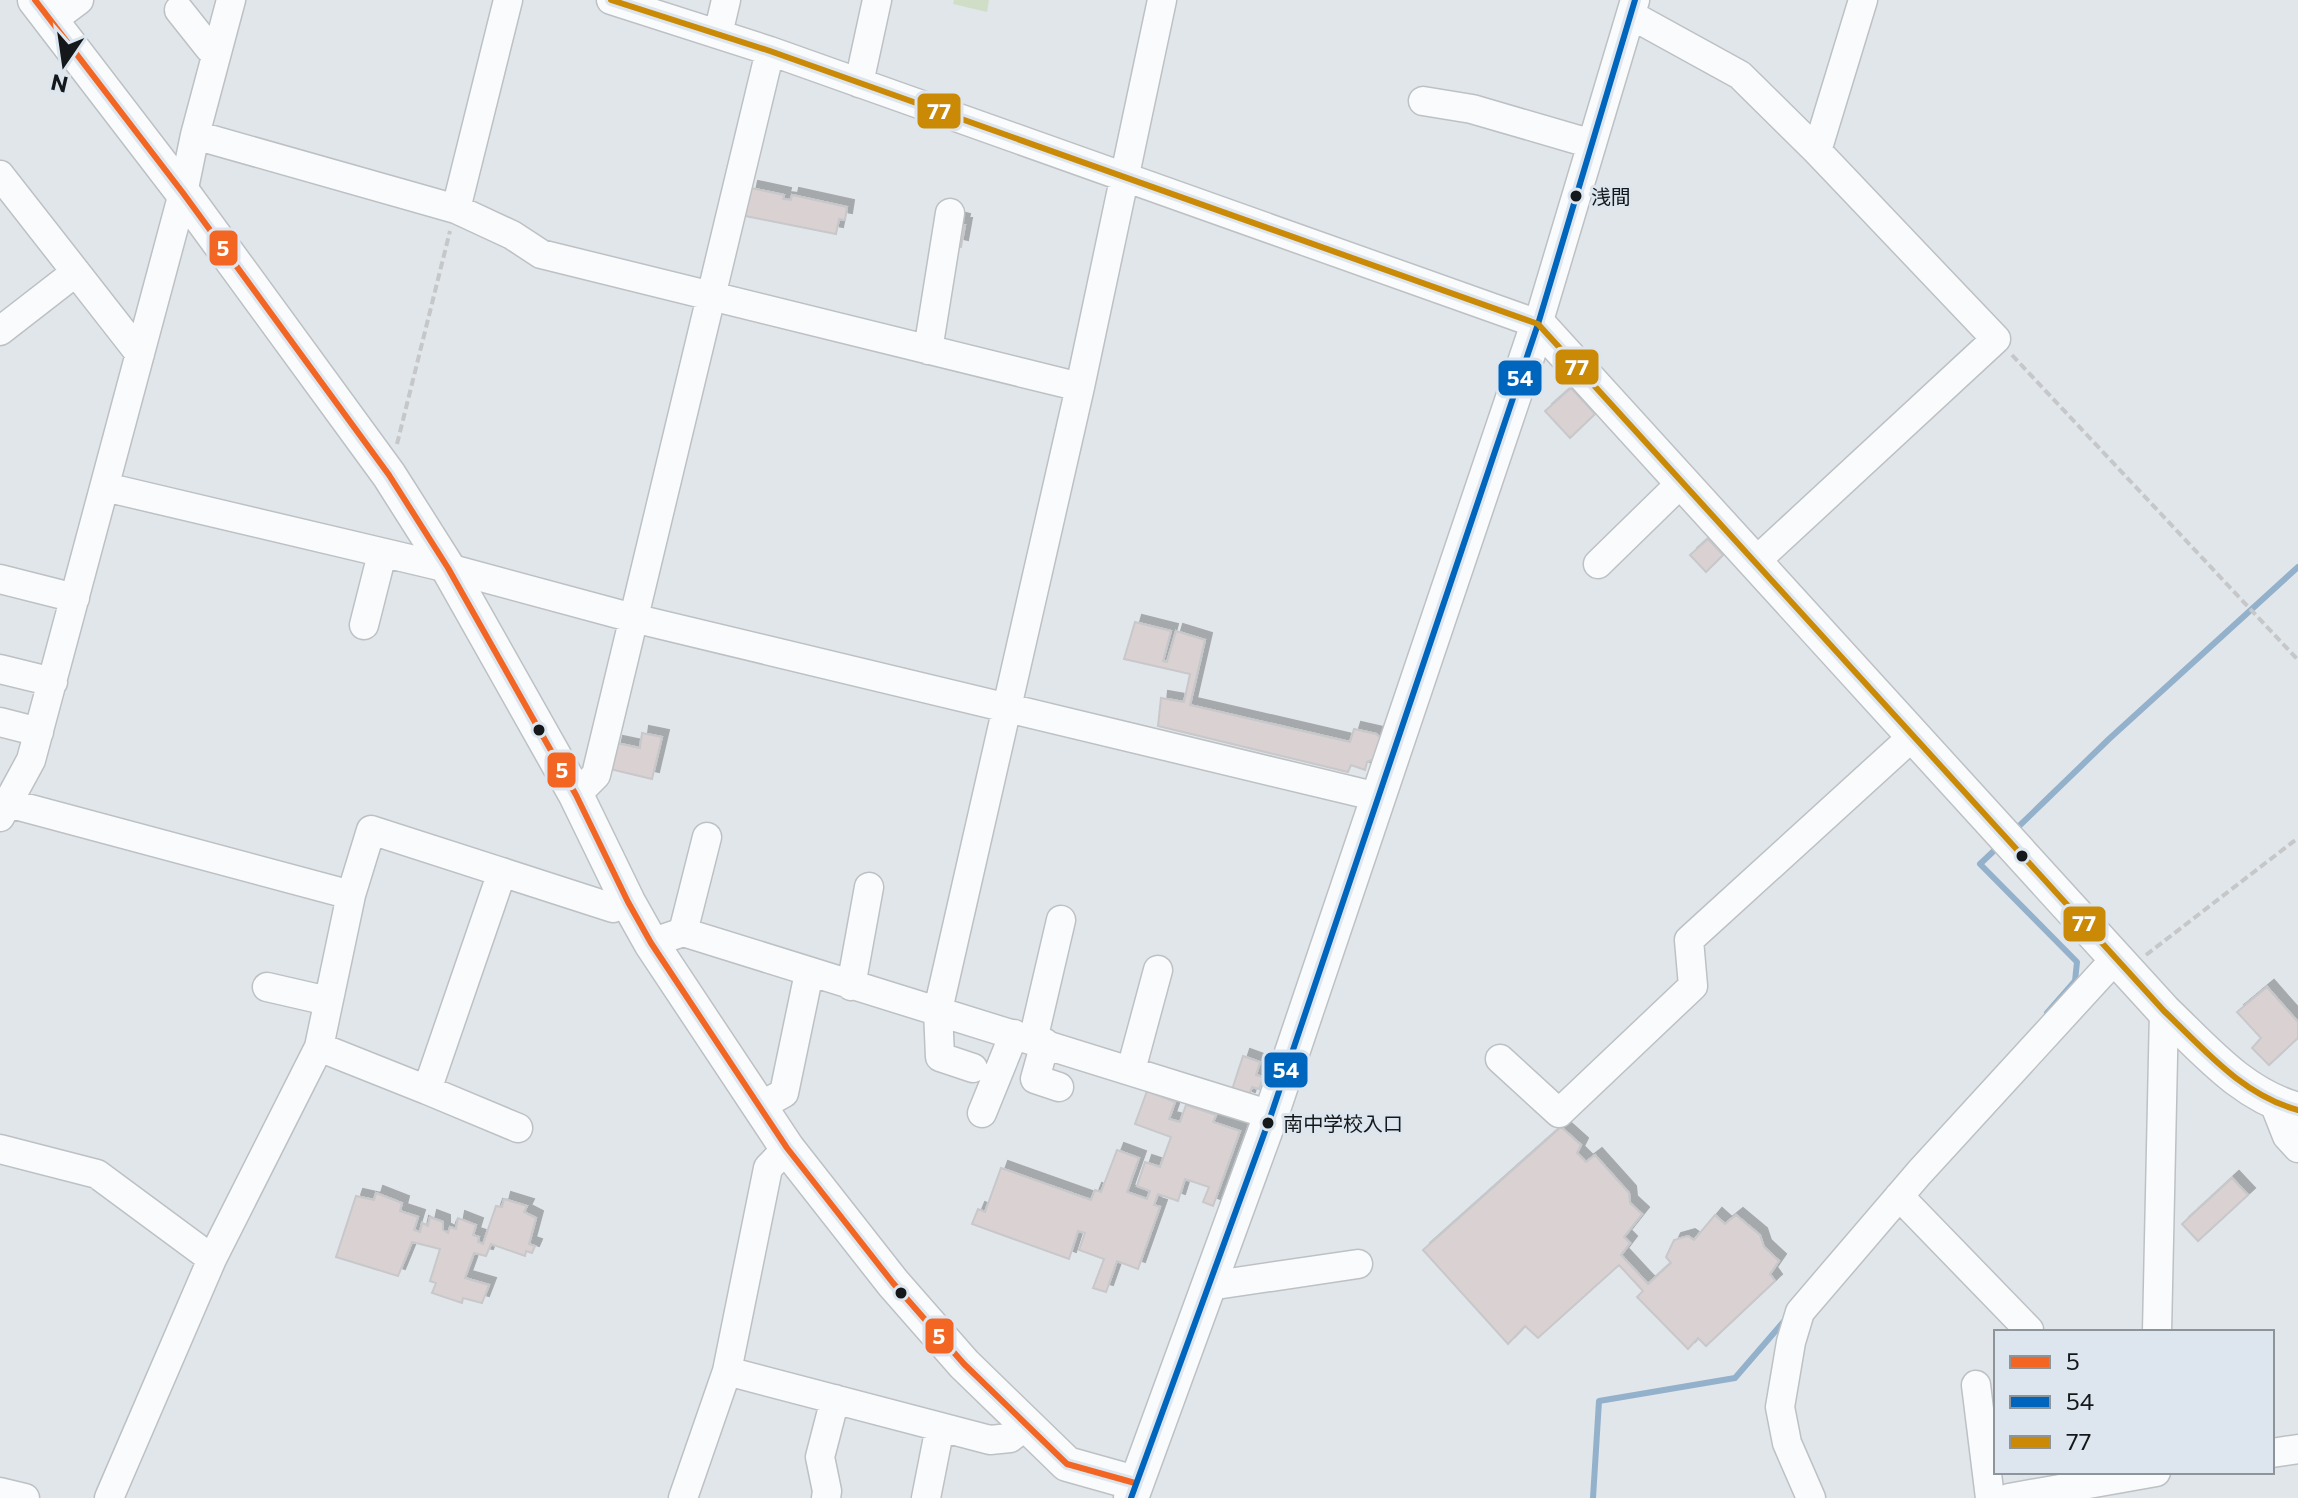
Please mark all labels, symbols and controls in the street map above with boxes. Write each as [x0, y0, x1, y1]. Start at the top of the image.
north arrow [24, 24, 104, 104]
text: N [48, 69, 70, 99]
line badge: 77 [916, 92, 962, 130]
text: 77 [927, 97, 951, 124]
place label: 浅間 [1591, 184, 1631, 208]
marker: 浅間 [1568, 188, 1584, 204]
line badge: 5 [208, 229, 239, 267]
text: 5 [217, 234, 229, 261]
line badge: 77 [1554, 348, 1600, 386]
text: 77 [1565, 353, 1589, 380]
line badge: 54 [1497, 359, 1543, 397]
text: 54 [1507, 364, 1533, 391]
unlabelled marker [531, 722, 547, 738]
line badge: 5 [546, 751, 577, 789]
text: 5 [556, 756, 568, 783]
unlabelled marker [2014, 848, 2030, 864]
line badge: 77 [2062, 905, 2107, 943]
text: 77 [2072, 909, 2096, 936]
line badge: 54 [1263, 1051, 1309, 1089]
text: 54 [1273, 1056, 1299, 1083]
place label: 南中学校入口 [1283, 1111, 1403, 1135]
marker: 南中学校入口 [1260, 1115, 1276, 1131]
unlabelled marker [893, 1285, 909, 1301]
line badge: 5 [924, 1317, 955, 1355]
text: 5 [933, 1322, 945, 1349]
legend [1994, 1330, 2274, 1474]
text: 5 [2066, 1346, 2080, 1375]
text: 54 [2066, 1386, 2094, 1415]
text: 77 [2066, 1426, 2091, 1455]

